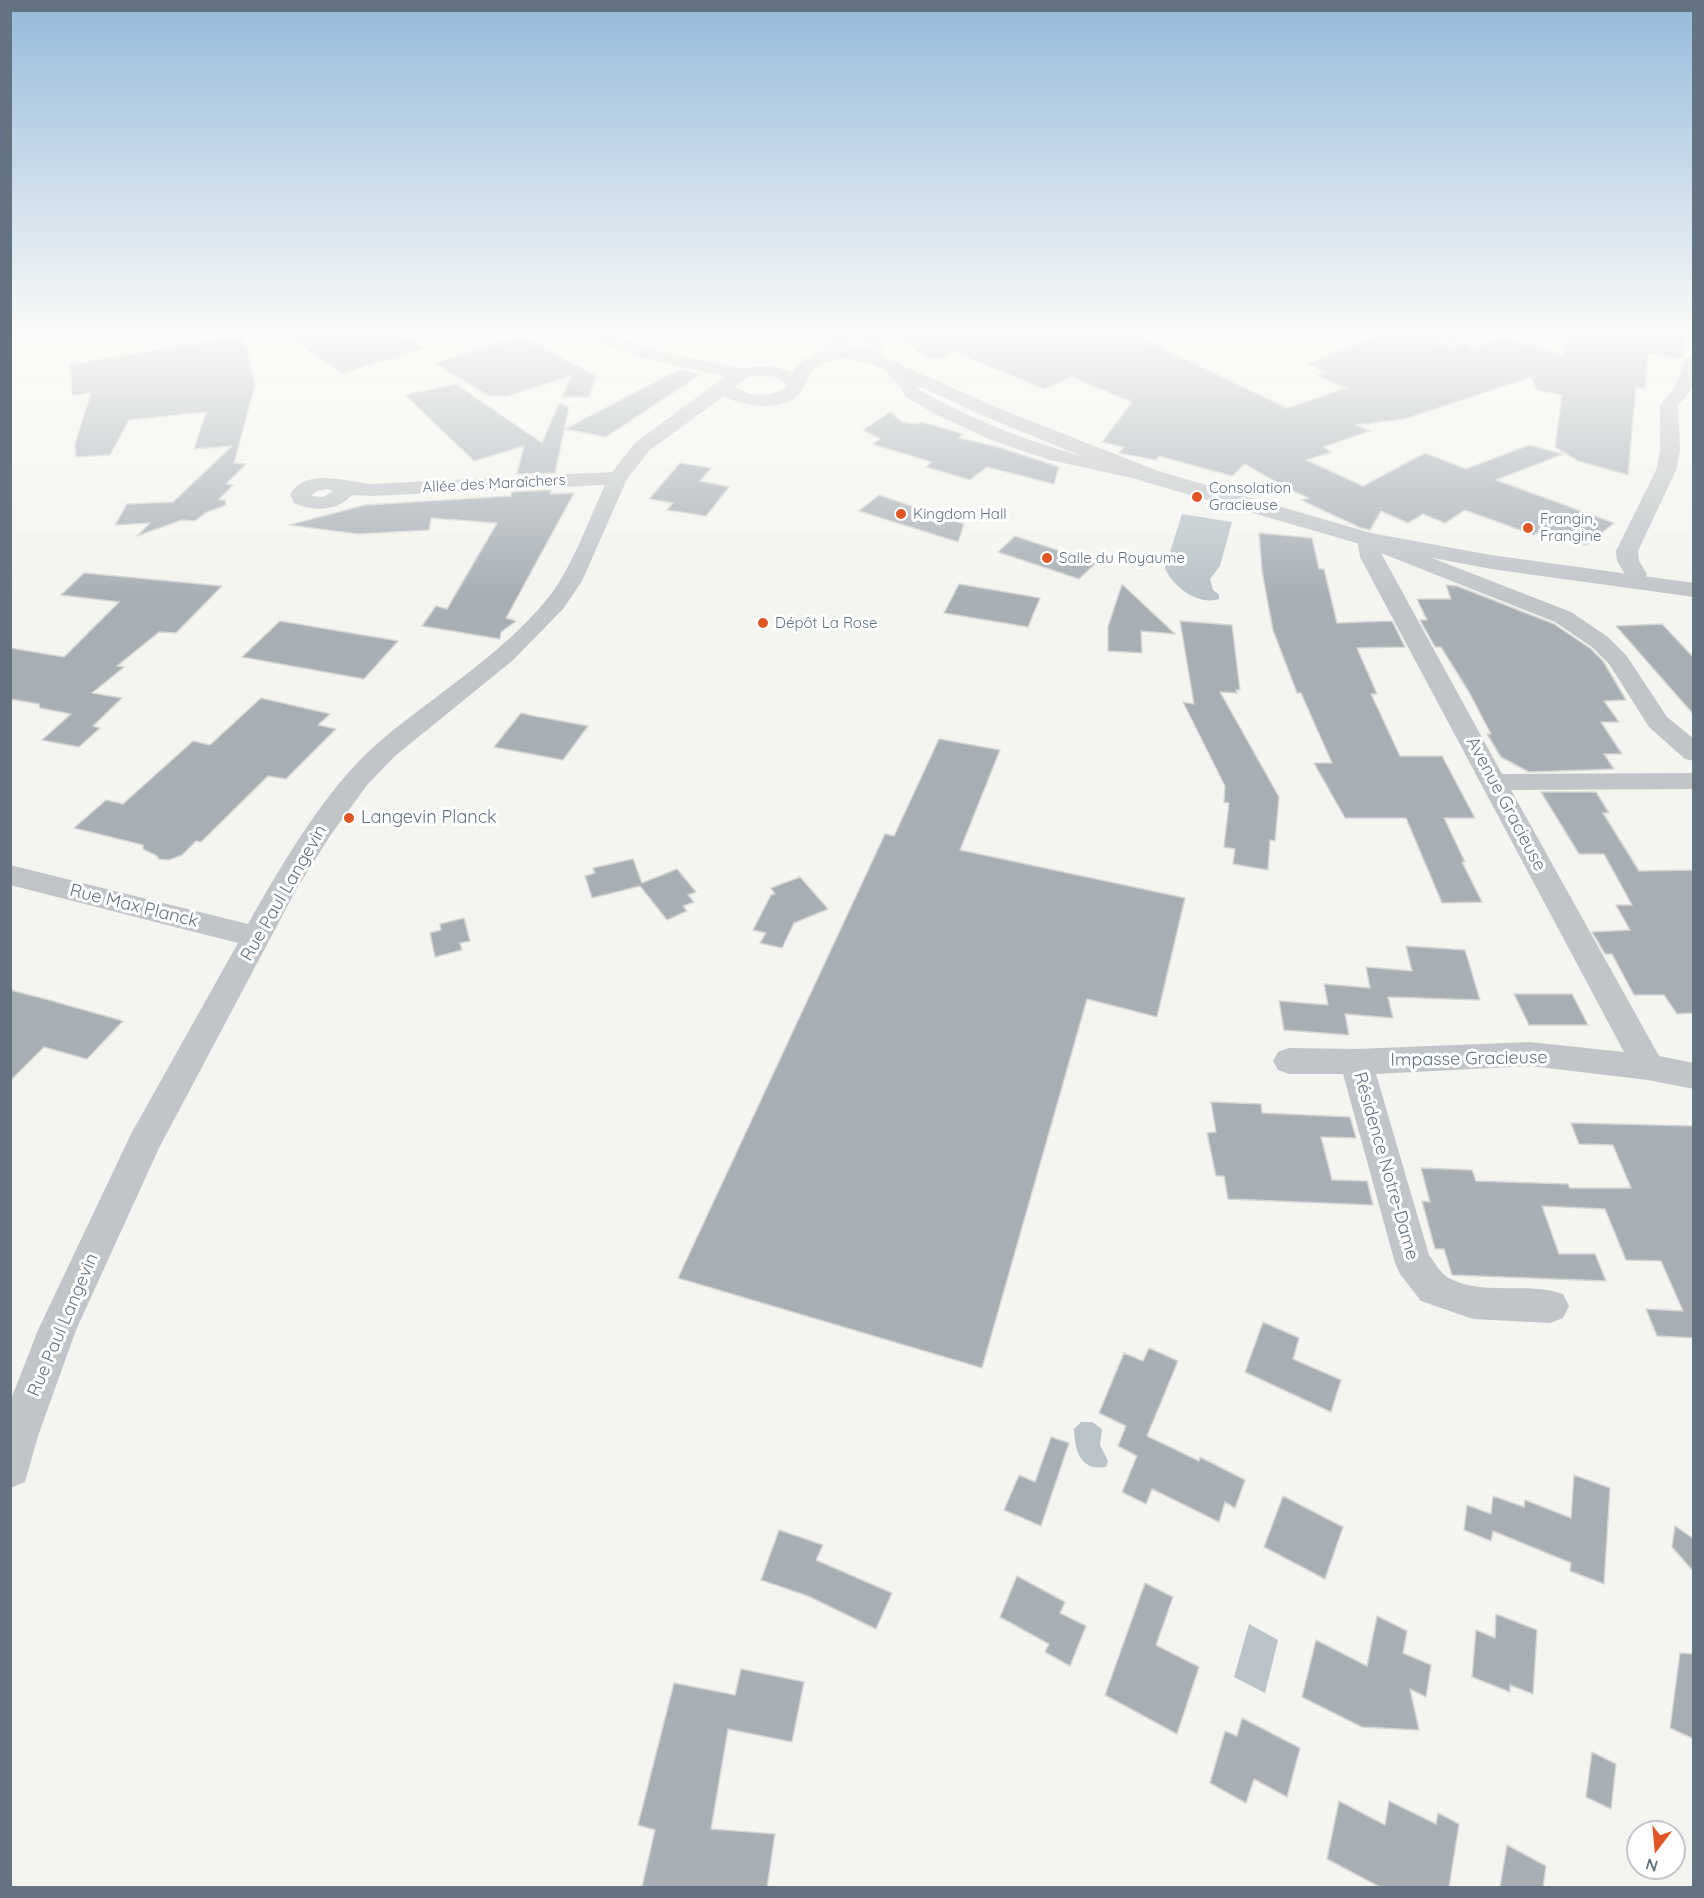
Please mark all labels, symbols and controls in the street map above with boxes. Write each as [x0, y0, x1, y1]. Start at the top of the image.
street label: Allée des Maraîchers [422, 471, 566, 497]
place label: Consolation Gracieuse [1209, 479, 1291, 514]
marker: Consolation Gracieuse [1190, 490, 1204, 504]
place label: Kingdom Hall [913, 505, 1007, 523]
marker: Kingdom Hall [894, 507, 908, 521]
place label: Frangin, Frangine [1540, 510, 1601, 545]
marker: Frangin, Frangine [1521, 521, 1535, 535]
place label: Salle du Royaume [1059, 549, 1185, 567]
marker: Salle du Royaume [1040, 551, 1054, 565]
place label: Dépôt La Rose [775, 614, 877, 632]
marker: Dépôt La Rose [756, 616, 770, 630]
street label: Avenue Gracieuse [1462, 733, 1550, 875]
place label: Langevin Planck [361, 807, 497, 829]
marker: Langevin Planck [342, 811, 356, 825]
street label: Rue Paul Langevin [236, 821, 332, 965]
street label: Rue Max Planck [67, 880, 201, 932]
street label: Impasse Gracieuse [1390, 1047, 1548, 1071]
street label: Résidence Notre-Dame [1349, 1070, 1423, 1262]
street label: Rue Paul Langevin [23, 1250, 103, 1400]
north arrow [1626, 1820, 1686, 1880]
text: N [1643, 1854, 1660, 1877]

